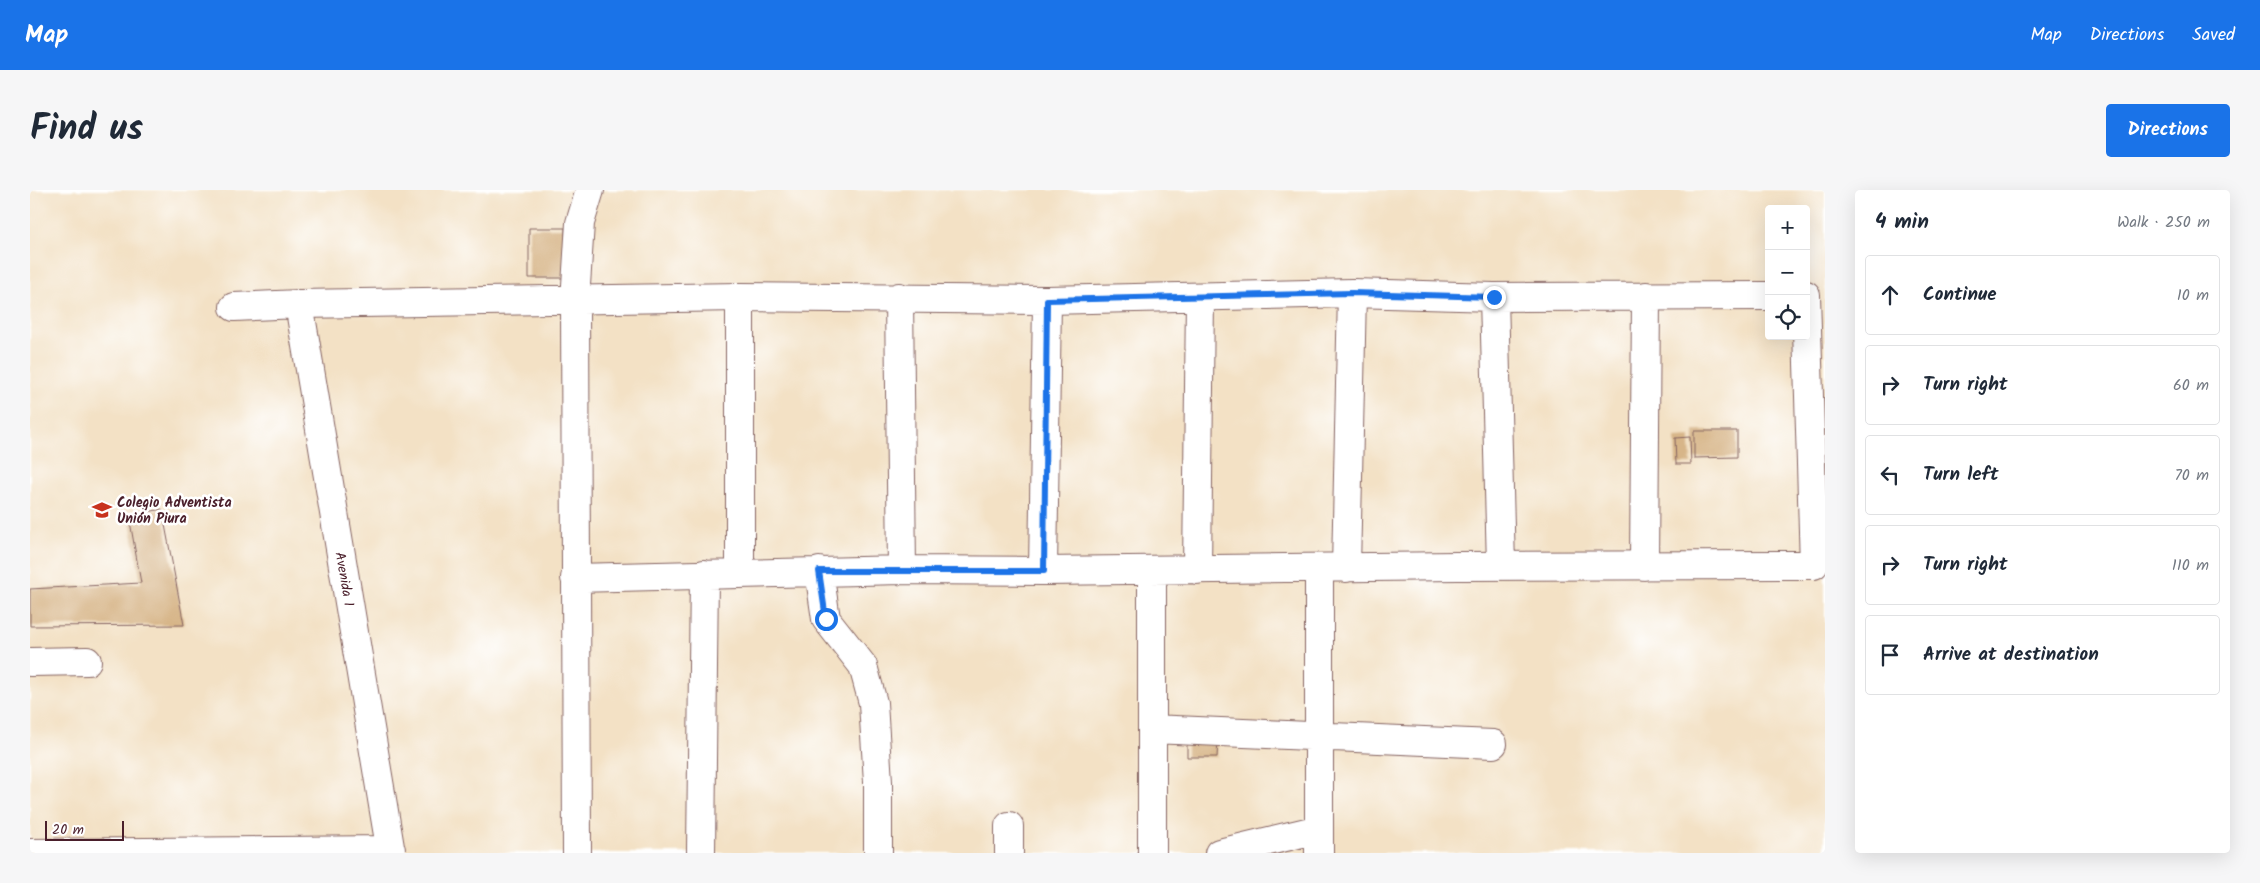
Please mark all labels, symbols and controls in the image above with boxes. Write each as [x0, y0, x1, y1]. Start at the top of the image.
text: Map [25, 16, 68, 55]
text: Map [2030, 21, 2062, 50]
text: Directions [2090, 21, 2164, 50]
text: Saved [2192, 21, 2235, 50]
text: Find us [30, 102, 143, 158]
button: Directions [2106, 104, 2230, 157]
map controls [1765, 205, 1810, 340]
button: + [1765, 205, 1810, 250]
text: 4 min [1875, 206, 1929, 239]
text: Walk · 250 m [2117, 210, 2210, 235]
button: − [1765, 250, 1810, 295]
text: Continue [1923, 280, 1996, 310]
icon: ahead [1876, 281, 1904, 309]
text: 10 m [2177, 283, 2209, 308]
route end [1483, 286, 1506, 309]
button: locate [1765, 295, 1810, 340]
text: Turn right [1923, 370, 2008, 400]
icon: right [1876, 371, 1904, 399]
text: 60 m [2173, 373, 2209, 398]
text: Turn left [1923, 460, 1998, 490]
icon: left [1876, 461, 1904, 489]
text: 70 m [2174, 463, 2209, 488]
place label: Colegio Adventista Unión Piura [117, 492, 232, 530]
school or university icon: Colegio Adventista Unión Piura [91, 499, 113, 521]
street label: Avenida 1 [328, 550, 360, 608]
text: Turn right [1923, 550, 2008, 580]
icon: right [1876, 551, 1904, 579]
text: 110 m [2172, 553, 2209, 578]
route start [815, 608, 838, 631]
text: Arrive at destination [1923, 640, 2099, 670]
icon: arrive [1876, 641, 1904, 669]
scale bar [45, 818, 124, 841]
text: 20 m [52, 819, 84, 841]

